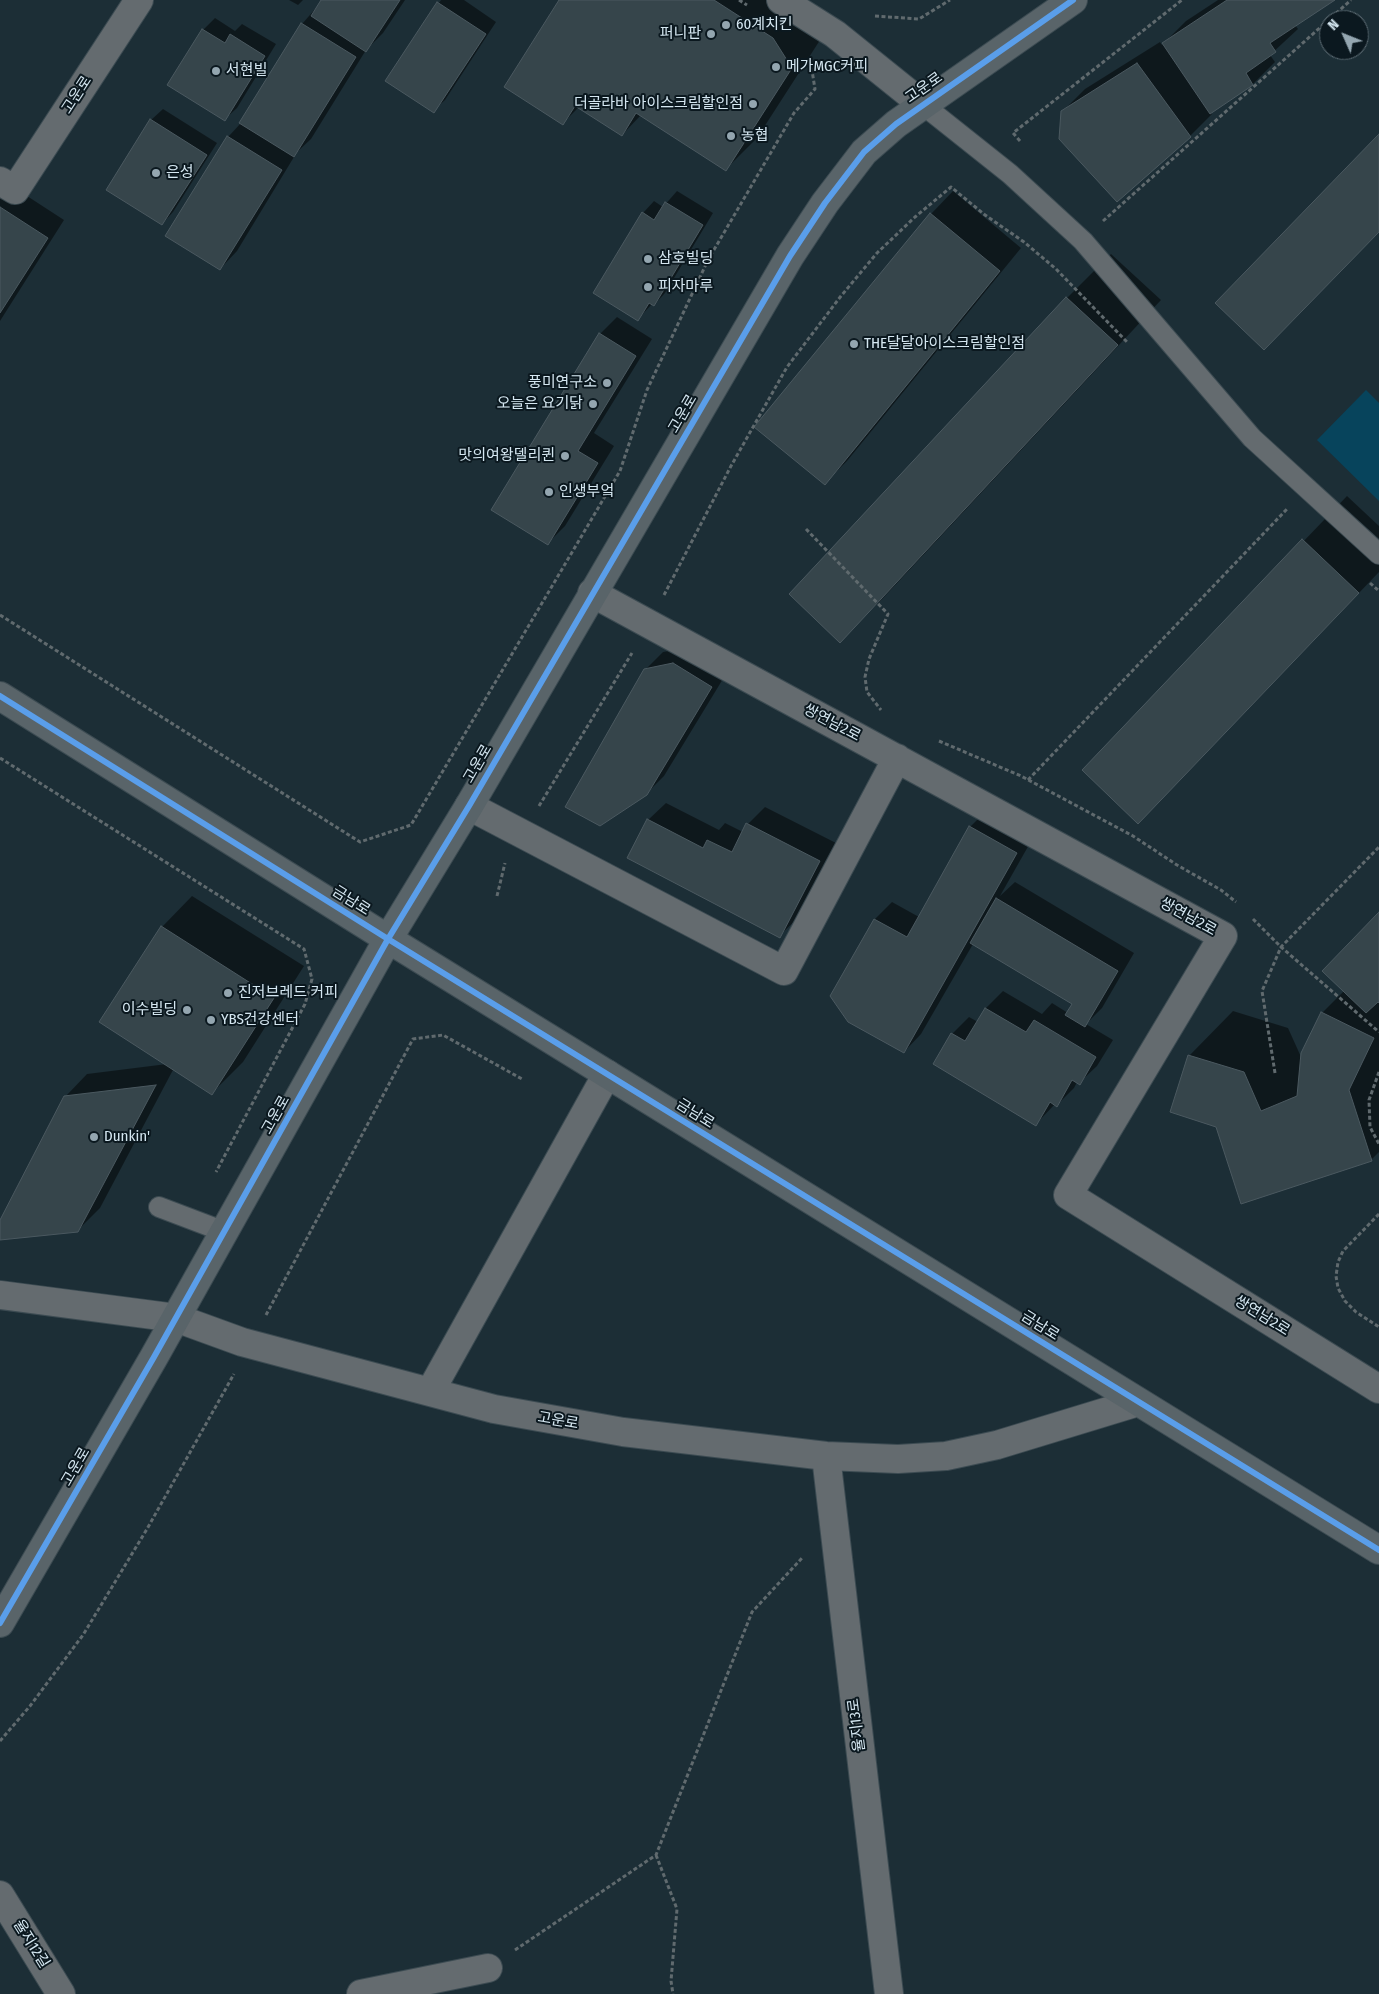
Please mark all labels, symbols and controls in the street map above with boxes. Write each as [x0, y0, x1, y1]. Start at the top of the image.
north arrow [1319, 10, 1369, 60]
place label: 60계치킨 [736, 16, 793, 34]
text: N [1325, 16, 1343, 34]
marker: 60계치킨 [720, 19, 732, 31]
place label: 퍼니판 [660, 25, 701, 43]
marker: 퍼니판 [705, 28, 717, 40]
place label: 메가MGC커피 [786, 58, 868, 76]
marker: 메가MGC커피 [770, 61, 782, 73]
place label: 서현빌 [226, 62, 267, 80]
marker: 서현빌 [210, 65, 222, 77]
street label: 고운로 [902, 69, 946, 107]
street label: 고운로 [58, 73, 96, 117]
place label: 더골라바 아이스크림할인점 [574, 95, 743, 113]
marker: 더골라바 아이스크림할인점 [747, 98, 759, 110]
place label: 농협 [741, 127, 769, 145]
marker: 농협 [725, 130, 737, 142]
place label: 은성 [166, 164, 194, 182]
marker: 은성 [150, 167, 162, 179]
place label: 삼호빌딩 [658, 250, 713, 268]
marker: 삼호빌딩 [642, 253, 654, 265]
place label: 피자마루 [658, 278, 713, 296]
marker: 피자마루 [642, 281, 654, 293]
place label: THE달달아이스크림할인점 [864, 335, 1025, 353]
marker: THE달달아이스크림할인점 [848, 338, 860, 350]
place label: 풍미연구소 [528, 374, 597, 392]
marker: 풍미연구소 [601, 377, 613, 389]
street label: 고운로 [665, 392, 701, 436]
place label: 오늘은 요기닭 [497, 395, 583, 413]
marker: 오늘은 요기닭 [587, 398, 599, 410]
place label: 맛의여왕델리퀸 [458, 447, 555, 465]
marker: 맛의여왕델리퀸 [559, 450, 571, 462]
place label: 인생부엌 [559, 483, 614, 501]
marker: 인생부엌 [543, 486, 555, 498]
street label: 쌍연남2로 [800, 701, 864, 745]
street label: 고운로 [460, 742, 496, 786]
street label: 금남로 [329, 882, 373, 920]
street label: 쌍연남2로 [1157, 894, 1219, 940]
place label: 진저브레드 커피 [238, 984, 338, 1002]
marker: 진저브레드 커피 [222, 987, 234, 999]
place label: 이수빌딩 [122, 1001, 177, 1019]
marker: 이수빌딩 [181, 1004, 193, 1016]
place label: YBS건강센터 [221, 1011, 299, 1029]
marker: YBS건강센터 [205, 1014, 217, 1026]
street label: 고운로 [258, 1093, 294, 1137]
street label: 금남로 [673, 1095, 717, 1133]
place label: Dunkin' [104, 1128, 150, 1146]
marker: Dunkin' [88, 1131, 100, 1143]
street label: 쌍연남2로 [1231, 1292, 1293, 1340]
street label: 금남로 [1018, 1307, 1062, 1345]
street label: 고운로 [536, 1409, 580, 1433]
street label: 고운로 [58, 1445, 94, 1489]
street label: 율지13로 [845, 1697, 869, 1753]
street label: 율지12길 [9, 1916, 53, 1972]

